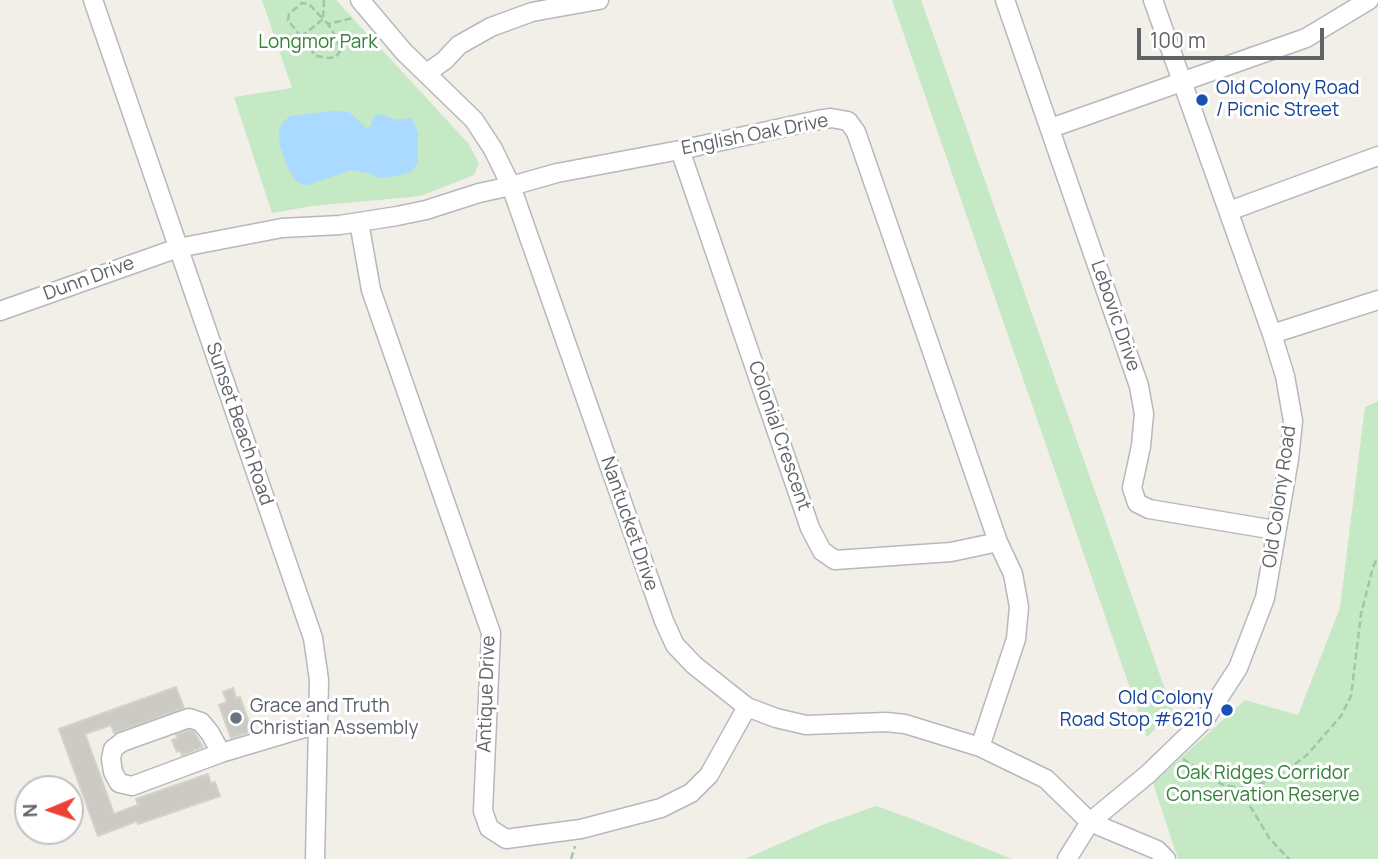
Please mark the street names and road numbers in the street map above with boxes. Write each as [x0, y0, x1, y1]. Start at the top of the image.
street label: English Oak Drive [680, 110, 830, 160]
street label: Dunn Drive [41, 252, 137, 306]
street label: Lebovic Drive [1085, 258, 1145, 374]
street label: Sunset Beach Road [200, 340, 278, 508]
street label: Colonial Crescent [743, 358, 815, 514]
street label: Old Colony Road [1259, 424, 1301, 570]
street label: Nantucket Drive [595, 454, 663, 594]
street label: Antique Drive [474, 635, 500, 753]

